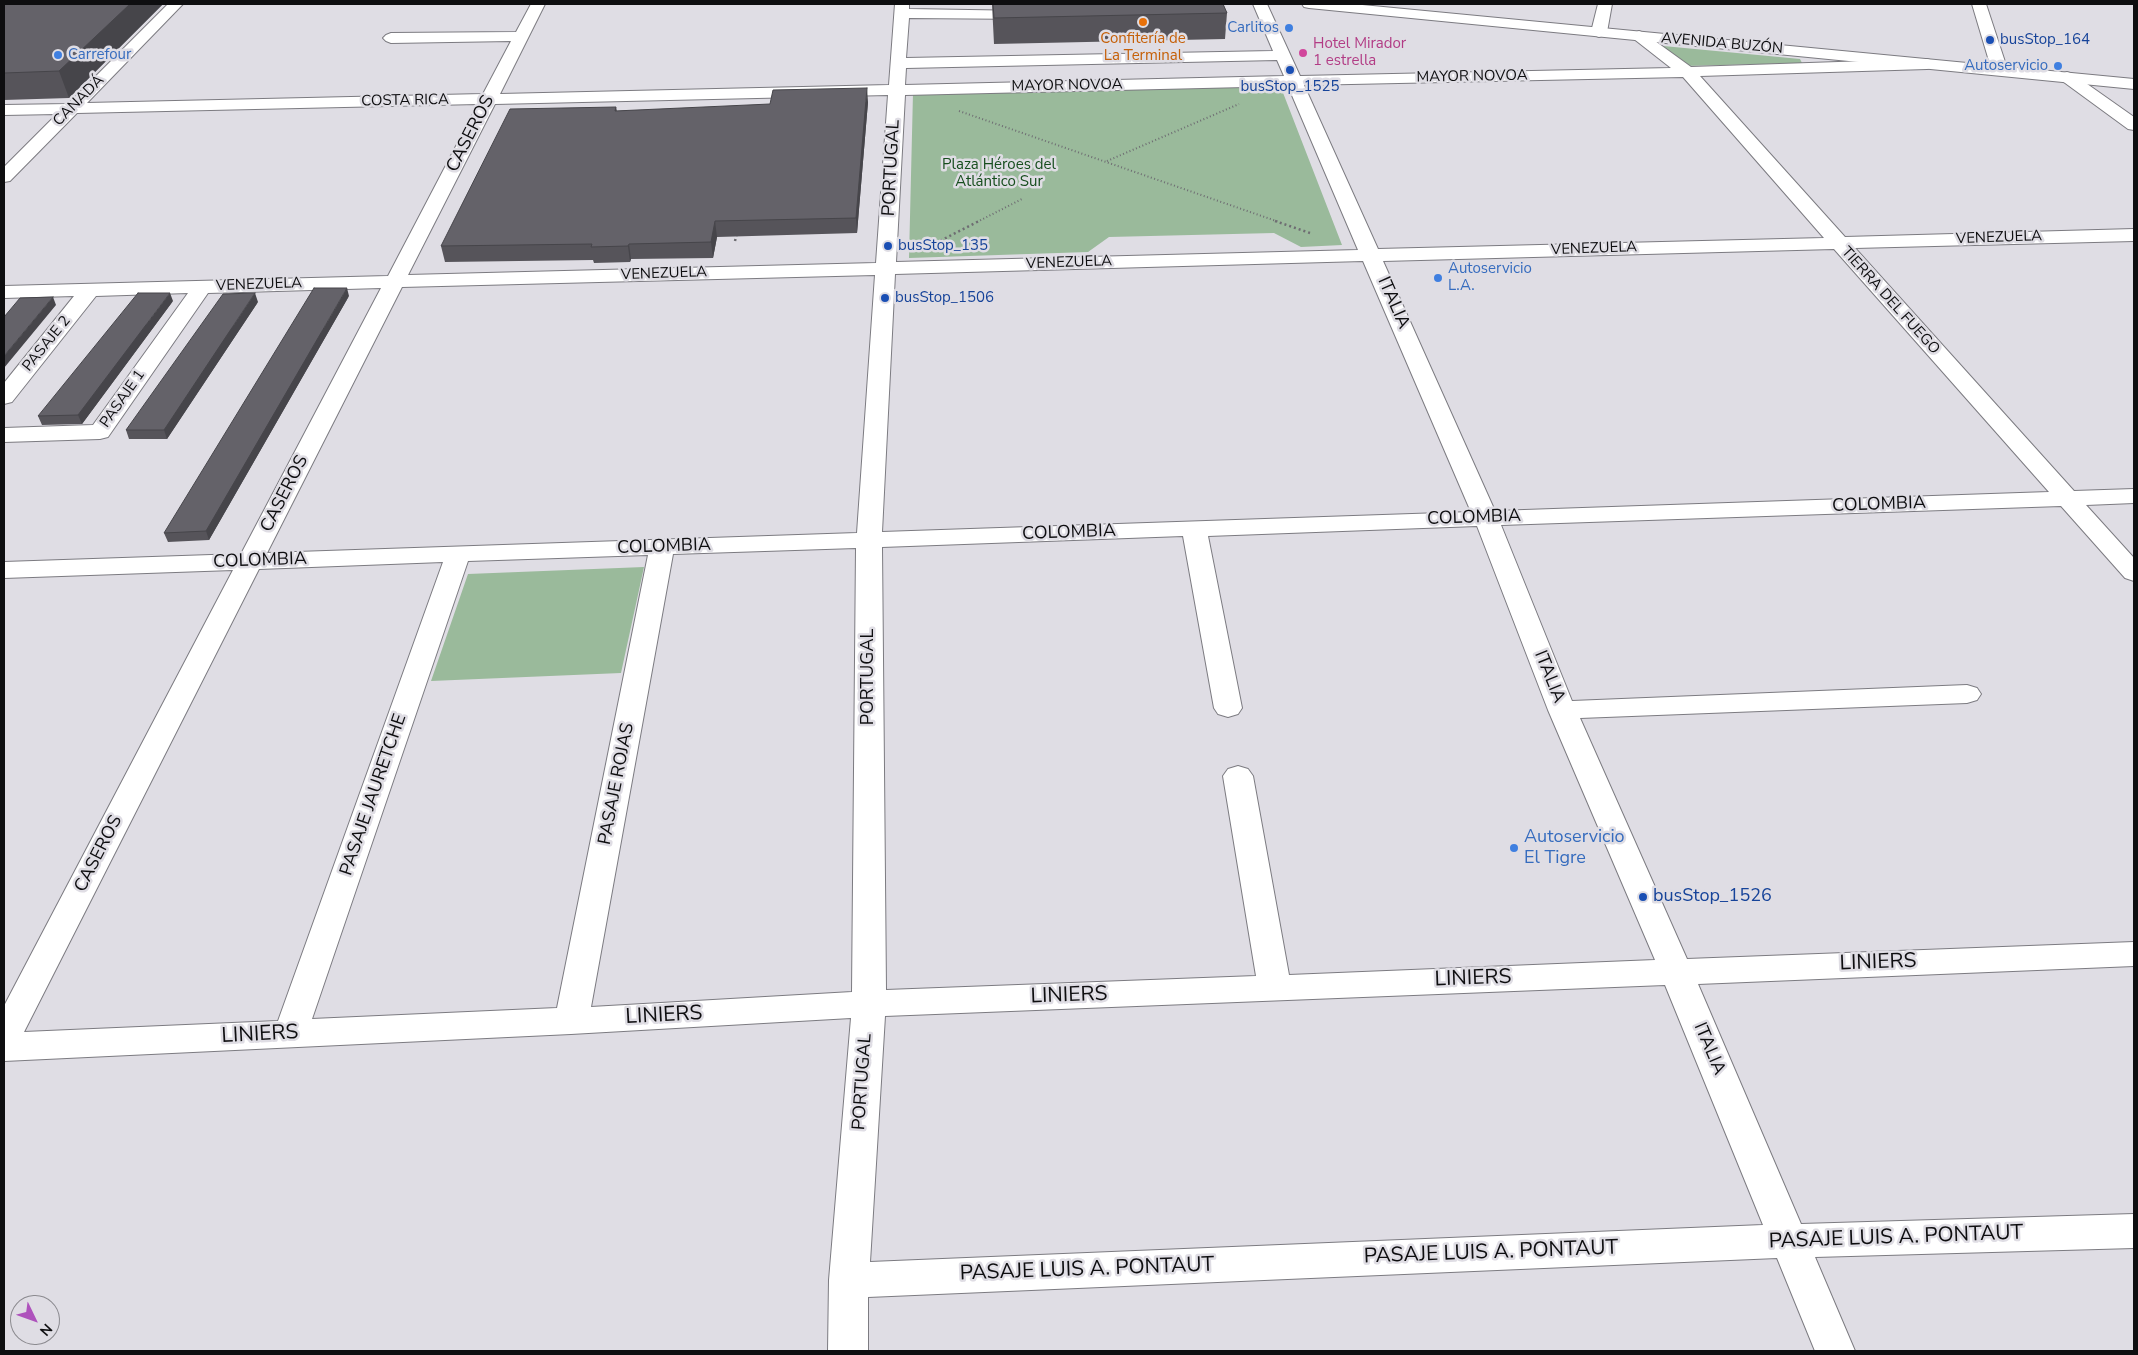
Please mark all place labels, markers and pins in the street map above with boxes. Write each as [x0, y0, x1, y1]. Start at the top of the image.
marker: Confitería de La Terminal [1137, 16, 1149, 28]
place label: Carlitos [1227, 19, 1279, 37]
marker: Carlitos [1283, 22, 1295, 34]
place label: Confitería de La Terminal [1100, 30, 1186, 65]
place label: busStop_164 [2000, 31, 2090, 49]
marker: busStop_164 [1984, 34, 1996, 46]
place label: Hotel Mirador 1 estrella [1313, 35, 1406, 70]
place label: Carrefour [68, 46, 131, 64]
marker: Hotel Mirador 1 estrella [1297, 47, 1309, 59]
marker: Carrefour [52, 49, 64, 61]
place label: Autoservicio [1964, 57, 2048, 75]
marker: Autoservicio [2052, 60, 2064, 72]
marker: busStop_1525 [1284, 64, 1296, 76]
place label: busStop_1525 [1240, 78, 1340, 96]
place label: busStop_135 [898, 237, 988, 255]
marker: busStop_135 [882, 240, 894, 252]
place label: Autoservicio L.A. [1448, 260, 1532, 295]
marker: Autoservicio L.A. [1432, 272, 1444, 284]
place label: busStop_1506 [895, 289, 994, 307]
marker: busStop_1506 [879, 292, 891, 304]
place label: Autoservicio El Tigre [1524, 827, 1625, 870]
marker: Autoservicio El Tigre [1508, 842, 1520, 854]
place label: busStop_1526 [1653, 886, 1772, 908]
marker: busStop_1526 [1637, 891, 1649, 903]

